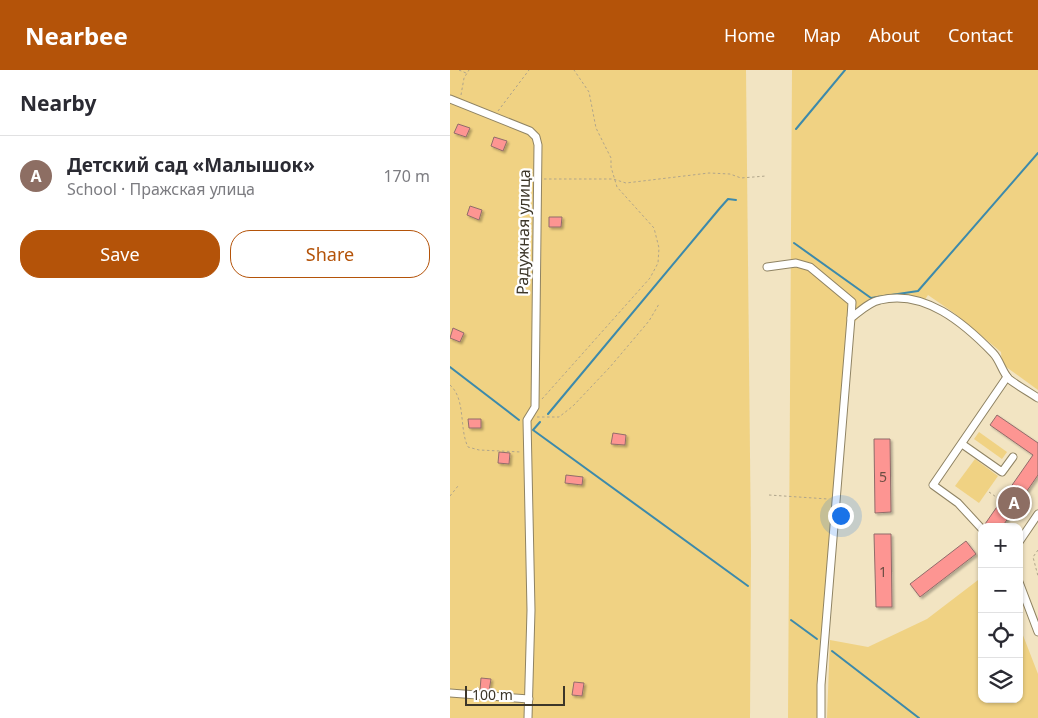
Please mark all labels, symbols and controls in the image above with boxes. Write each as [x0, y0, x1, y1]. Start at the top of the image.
text: Nearbee [25, 19, 128, 52]
text: Home [724, 23, 775, 47]
text: Map [803, 23, 841, 47]
text: About [869, 23, 920, 47]
text: Contact [948, 23, 1013, 47]
text: Nearby [20, 89, 96, 117]
text: Детский сад «Малышок» [67, 152, 315, 178]
text: A [30, 165, 42, 187]
text: 170 m [383, 165, 430, 187]
street label: Радужная улица [511, 169, 535, 295]
text: School · Пражская улица [67, 178, 255, 200]
button: Save [20, 230, 220, 278]
button: Share [230, 230, 430, 278]
house number: 5 [879, 467, 887, 486]
pin: A [998, 484, 1030, 522]
your location [828, 503, 854, 529]
map controls [978, 523, 1023, 703]
button: + [978, 523, 1023, 568]
house number: 1 [879, 562, 887, 581]
button: − [978, 568, 1023, 613]
button: locate [978, 613, 1023, 658]
button: layers [978, 658, 1023, 703]
scale bar [465, 683, 565, 706]
text: 100 m [472, 685, 513, 704]

